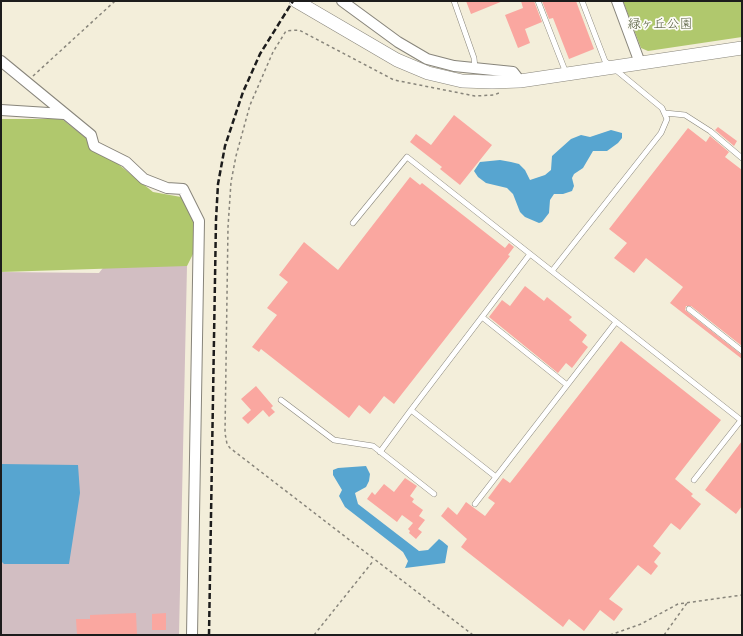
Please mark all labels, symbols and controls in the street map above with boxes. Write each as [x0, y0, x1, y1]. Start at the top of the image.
park label: 緑ヶ丘公園 [628, 17, 692, 33]

